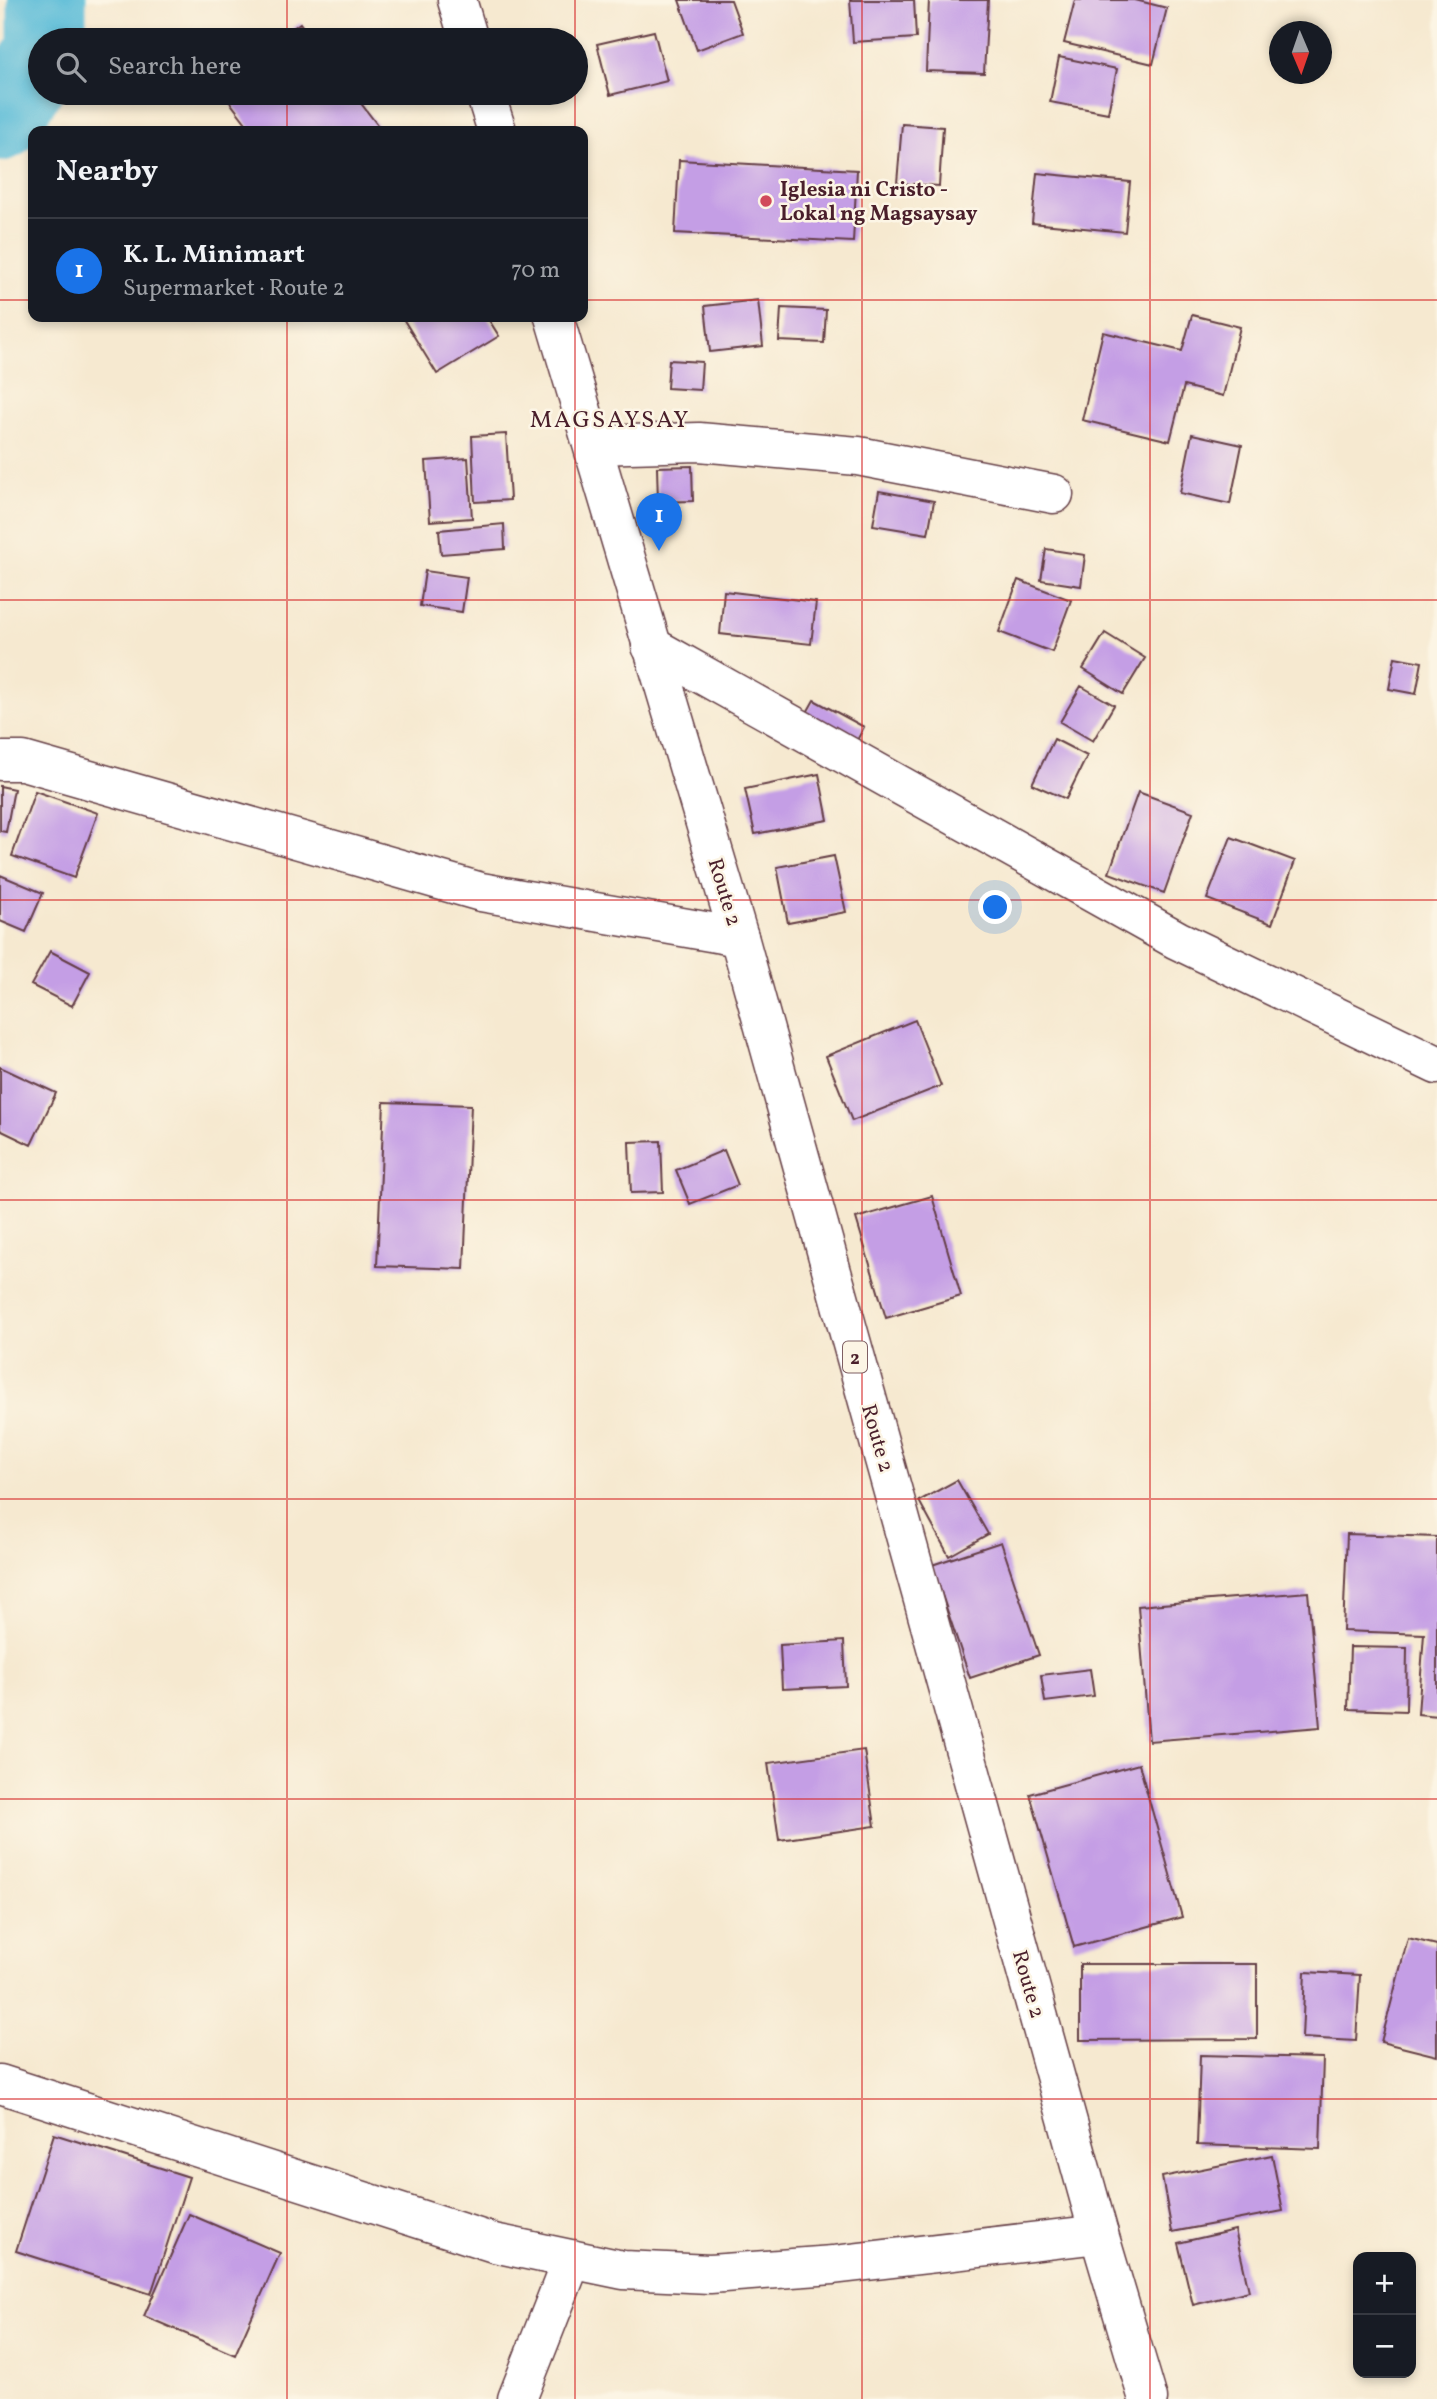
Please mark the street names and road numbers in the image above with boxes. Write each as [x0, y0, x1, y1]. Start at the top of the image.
street label: Route 2 [700, 855, 748, 930]
road number: 2 [843, 1342, 867, 1372]
street label: Route 2 [853, 1401, 900, 1476]
street label: Route 2 [1004, 1947, 1051, 2022]

